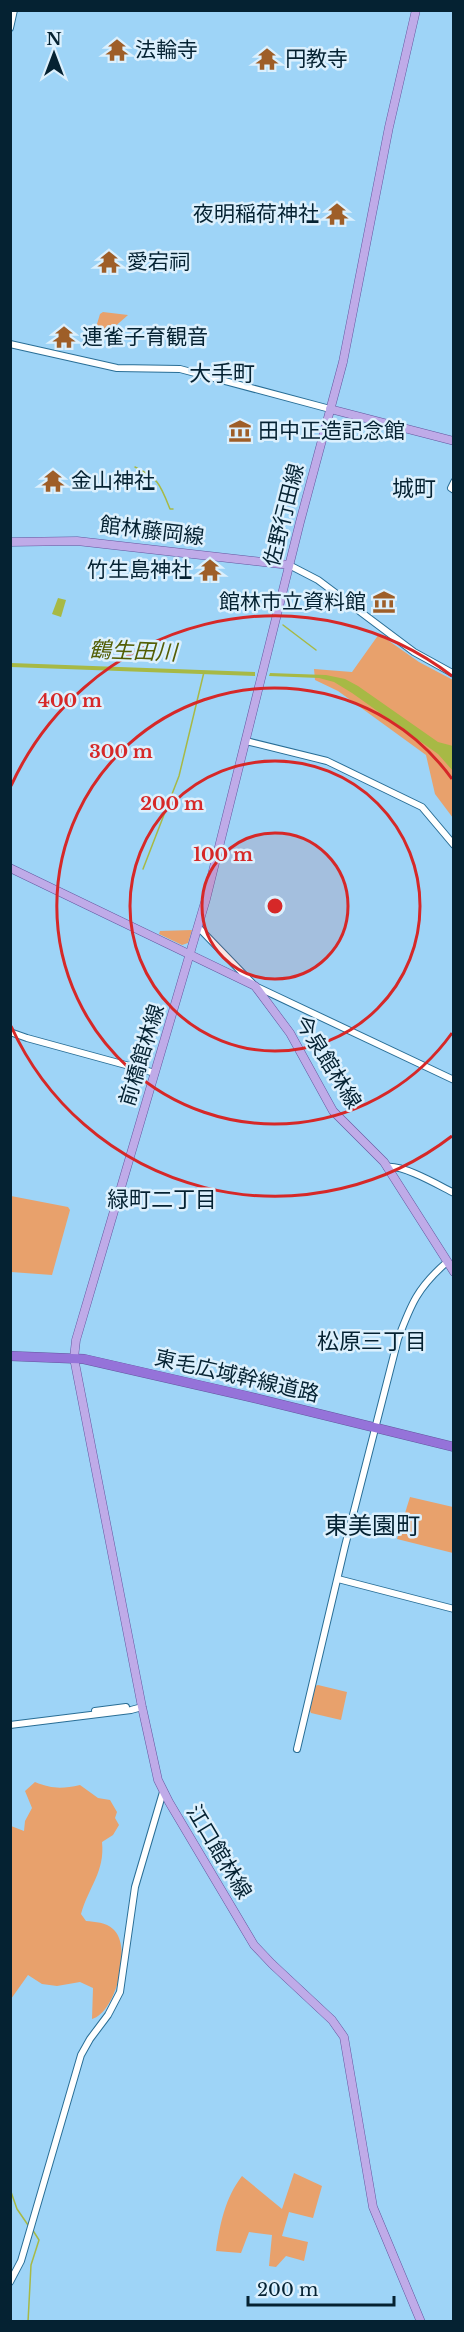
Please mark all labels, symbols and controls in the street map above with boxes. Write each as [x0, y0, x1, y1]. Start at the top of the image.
north arrow [24, 24, 84, 84]
text: N [46, 29, 62, 49]
temple icon: 法輪寺 [104, 37, 130, 63]
place label: 法輪寺 [135, 37, 198, 63]
temple icon: 円教寺 [254, 46, 280, 72]
place label: 円教寺 [285, 46, 348, 72]
place label: 夜明稲荷神社 [193, 201, 319, 227]
temple icon: 夜明稲荷神社 [324, 201, 350, 227]
temple icon: 愛宕祠 [96, 249, 122, 275]
place label: 愛宕祠 [127, 249, 190, 275]
temple icon: 連雀子育観音 [51, 324, 77, 350]
place label: 連雀子育観音 [82, 324, 208, 350]
district label: 大手町 [189, 360, 255, 387]
museum icon: 田中正造記念館 [227, 418, 253, 444]
place label: 田中正造記念館 [258, 418, 405, 444]
street label: 佐野行田線 [259, 461, 309, 569]
temple icon: 金山神社 [40, 468, 66, 494]
place label: 金山神社 [71, 468, 155, 494]
district label: 城町 [392, 475, 436, 502]
street label: 館林藤岡線 [98, 512, 206, 550]
place label: 竹生島神社 [87, 557, 192, 583]
temple icon: 竹生島神社 [197, 557, 223, 583]
place label: 館林市立資料館 [219, 589, 366, 615]
museum icon: 館林市立資料館 [371, 589, 397, 615]
water label: 鶴生田川 [89, 636, 179, 666]
text: 400 m [38, 690, 102, 712]
text: 300 m [89, 741, 153, 763]
text: 200 m [140, 793, 204, 815]
text: 100 m [193, 844, 253, 866]
centre of rings [265, 896, 285, 916]
street label: 前橋館林線 [114, 1001, 170, 1109]
street label: 今泉館林線 [289, 1011, 367, 1113]
district label: 緑町二丁目 [107, 1186, 217, 1213]
district label: 松原三丁目 [317, 1328, 427, 1355]
street label: 東毛広域幹線道路 [152, 1344, 322, 1408]
district label: 東美園町 [324, 1511, 420, 1540]
street label: 江口館林線 [181, 1800, 257, 1904]
scale bar [248, 2269, 394, 2307]
text: 200 m [257, 2279, 318, 2301]

